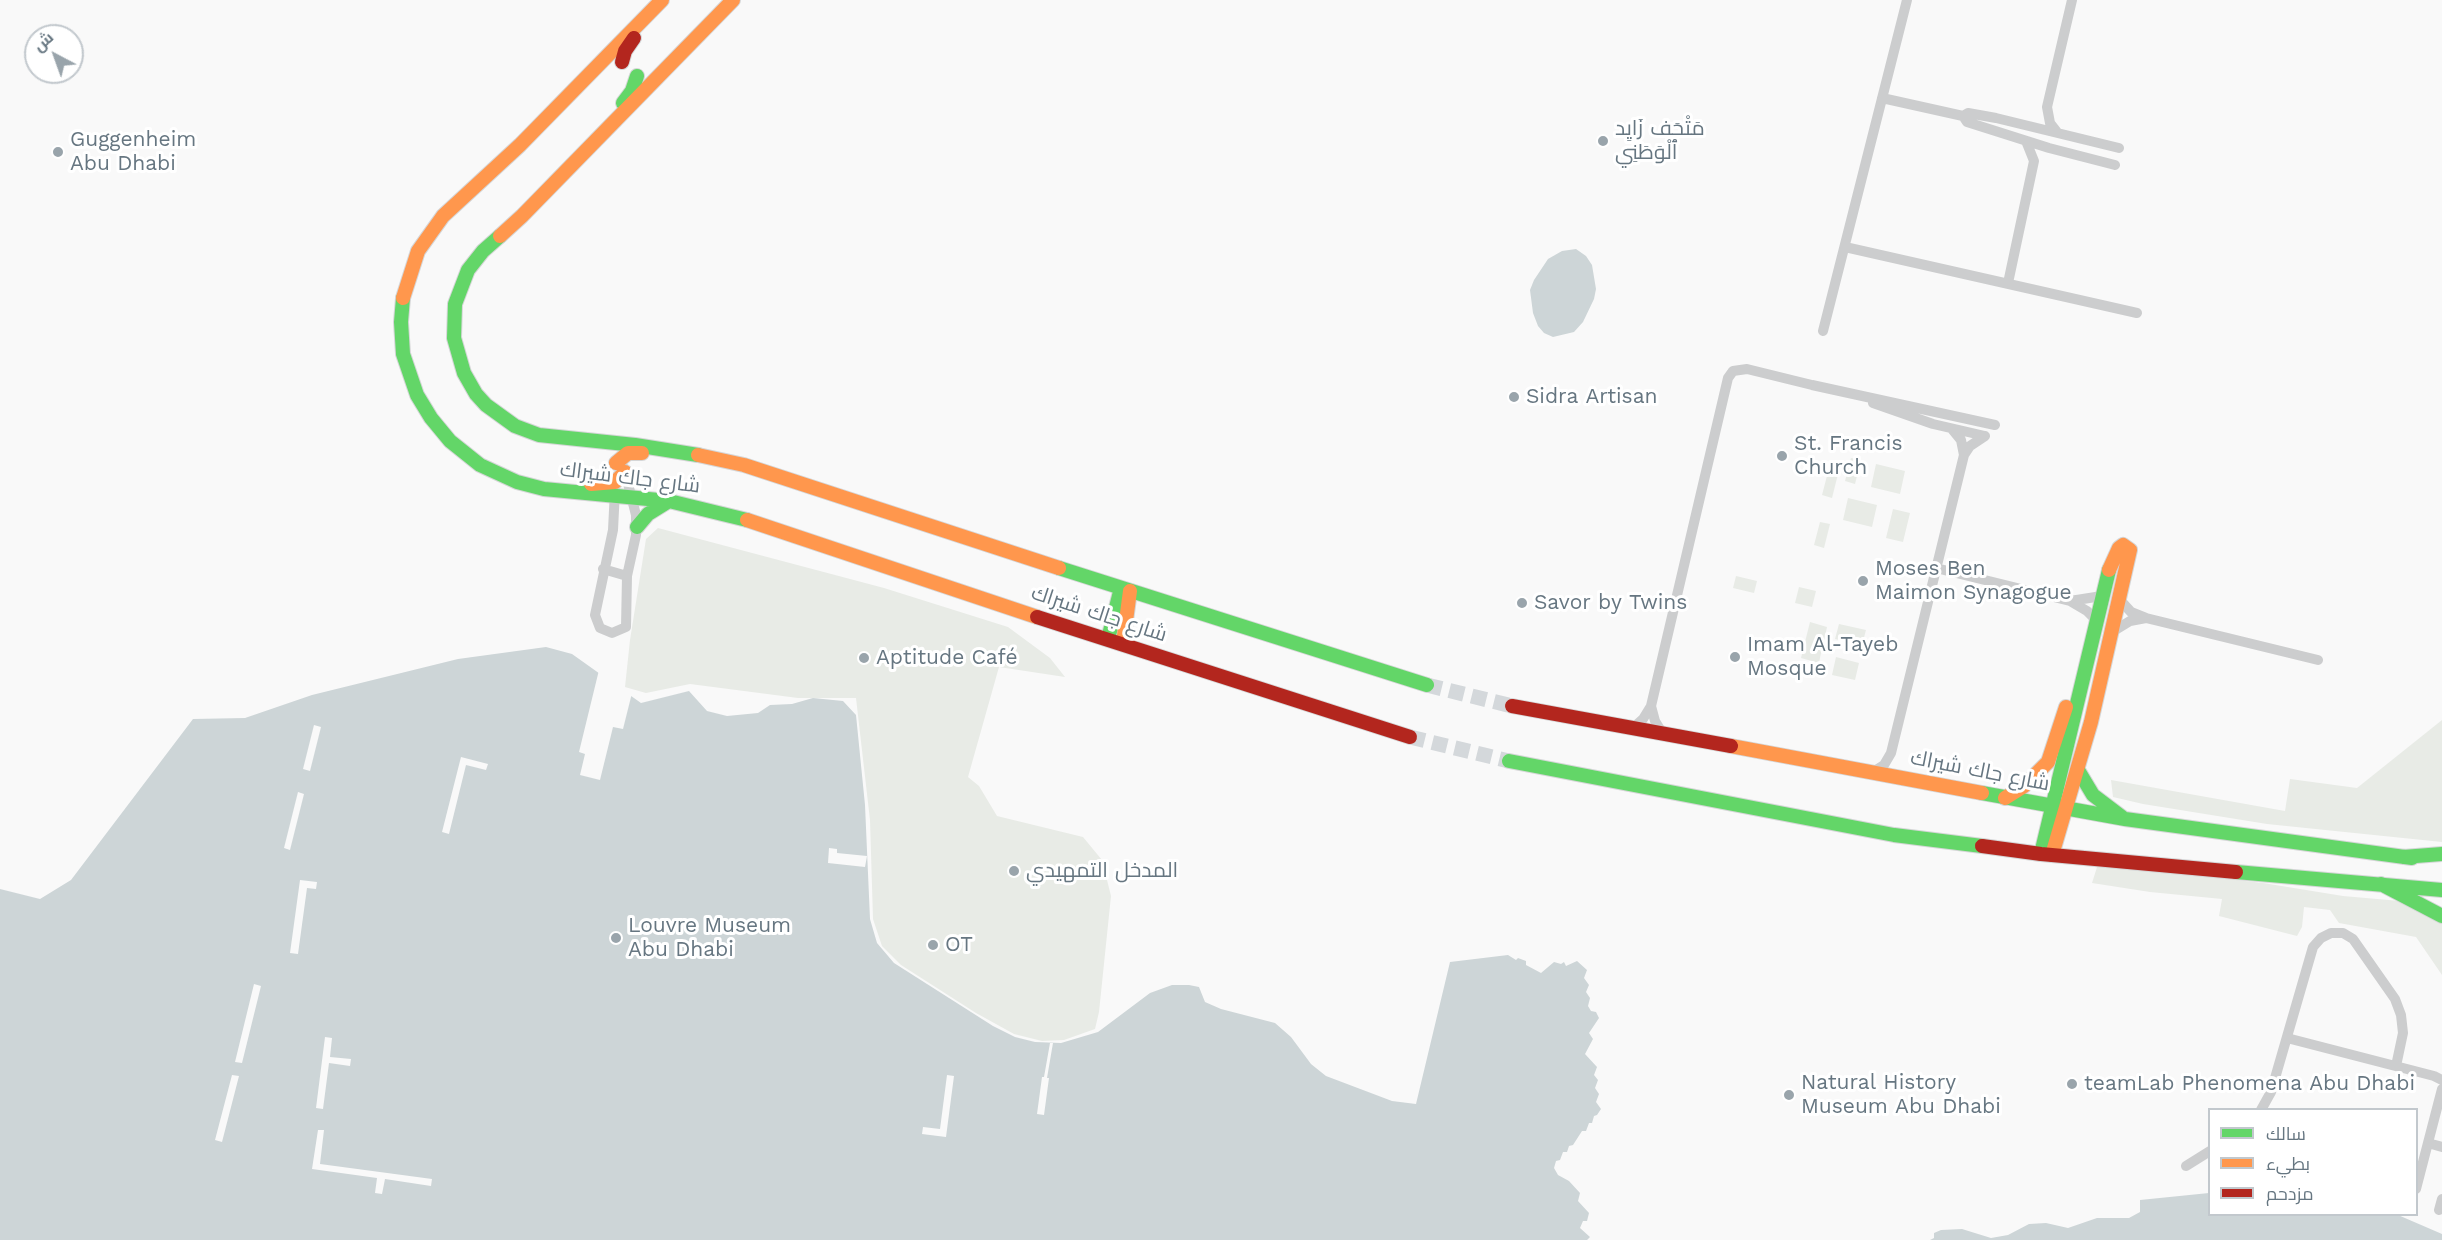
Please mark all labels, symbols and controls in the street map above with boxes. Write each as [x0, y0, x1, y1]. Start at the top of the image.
north arrow [24, 24, 84, 84]
text: ش [29, 28, 57, 55]
place label: مَتْحَف زَايِد ٱلْوَطَنِي [1615, 116, 1705, 166]
place label: Guggenheim Abu Dhabi [70, 127, 196, 177]
marker: مَتْحَف زَايِد ٱلْوَطَنِي [1596, 134, 1610, 148]
marker: Guggenheim Abu Dhabi [51, 145, 65, 159]
place label: Sidra Artisan [1526, 384, 1658, 410]
marker: Sidra Artisan [1507, 390, 1521, 404]
place label: St. Francis Church [1794, 431, 1903, 481]
marker: St. Francis Church [1775, 449, 1789, 463]
street label: شارع جاك شيراك [558, 457, 702, 499]
place label: Moses Ben Maimon Synagogue [1875, 556, 2072, 606]
marker: Moses Ben Maimon Synagogue [1856, 574, 1870, 588]
street label: شارع جاك شيراك [1028, 580, 1170, 648]
place label: Savor by Twins [1534, 590, 1687, 616]
marker: Savor by Twins [1515, 596, 1529, 610]
place label: Imam Al-Tayeb Mosque [1747, 632, 1898, 682]
place label: Aptitude Café [876, 645, 1018, 671]
marker: Imam Al-Tayeb Mosque [1728, 650, 1742, 664]
marker: Aptitude Café [857, 651, 871, 665]
street label: شارع جاك شيراك [1908, 745, 2052, 797]
place label: المدخل التمهيدي [1026, 858, 1178, 884]
marker: المدخل التمهيدي [1007, 864, 1021, 878]
place label: Louvre Museum Abu Dhabi [628, 913, 791, 963]
marker: Louvre Museum Abu Dhabi [609, 931, 623, 945]
place label: OT [945, 932, 973, 958]
marker: OT [926, 938, 940, 952]
place label: Natural History Museum Abu Dhabi [1801, 1070, 2001, 1120]
place label: teamLab Phenomena Abu Dhabi [2084, 1071, 2415, 1097]
marker: teamLab Phenomena Abu Dhabi [2065, 1077, 2079, 1091]
marker: Natural History Museum Abu Dhabi [1782, 1088, 1796, 1102]
legend [2208, 1108, 2418, 1216]
text: سالك [2266, 1123, 2306, 1144]
text: بطيء [2266, 1153, 2310, 1174]
text: مزدحم [2266, 1183, 2314, 1204]

